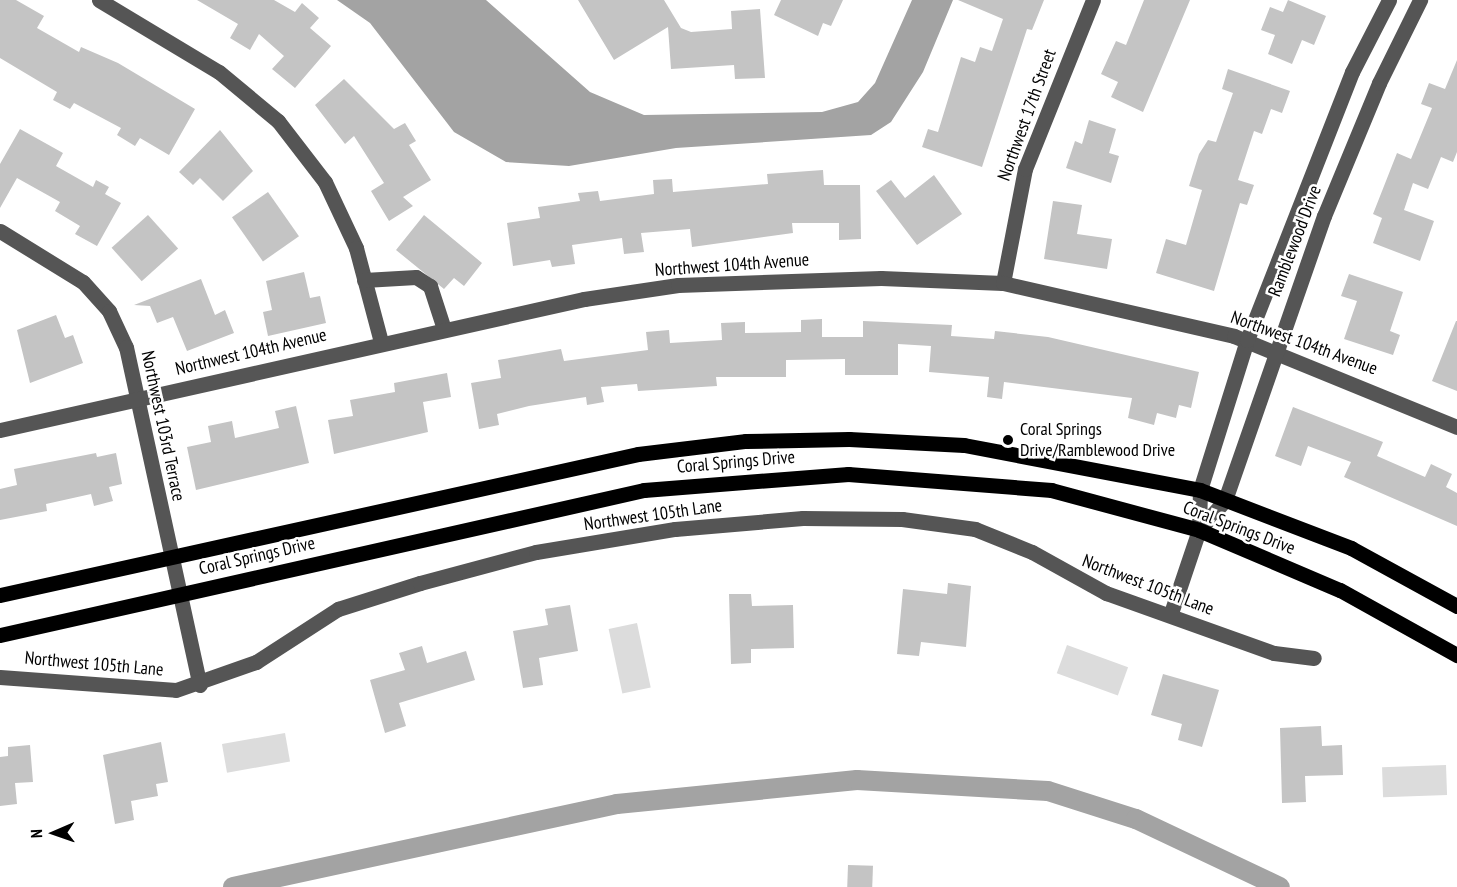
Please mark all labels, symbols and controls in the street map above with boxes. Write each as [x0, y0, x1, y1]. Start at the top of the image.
street label: Northwest 17th Street [993, 46, 1061, 184]
street label: Ramblewood Drive [1264, 182, 1326, 300]
street label: Northwest 104th Avenue [654, 249, 810, 281]
street label: Northwest 104th Avenue [1228, 306, 1380, 380]
street label: Northwest 104th Avenue [173, 324, 329, 380]
street label: Northwest 103rd Terrace [136, 349, 190, 503]
place label: Coral Springs Drive/Ramblewood Drive [1020, 419, 1175, 462]
marker: Coral Springs Drive/Ramblewood Drive [1001, 433, 1015, 447]
street label: Coral Springs Drive [676, 446, 796, 478]
street label: Northwest 105th Lane [583, 495, 723, 535]
street label: Coral Springs Drive [1180, 497, 1298, 559]
street label: Coral Springs Drive [197, 532, 317, 580]
street label: Northwest 105th Lane [1079, 550, 1217, 620]
street label: Northwest 105th Lane [24, 647, 164, 681]
north arrow [24, 803, 84, 863]
text: N [26, 829, 46, 838]

